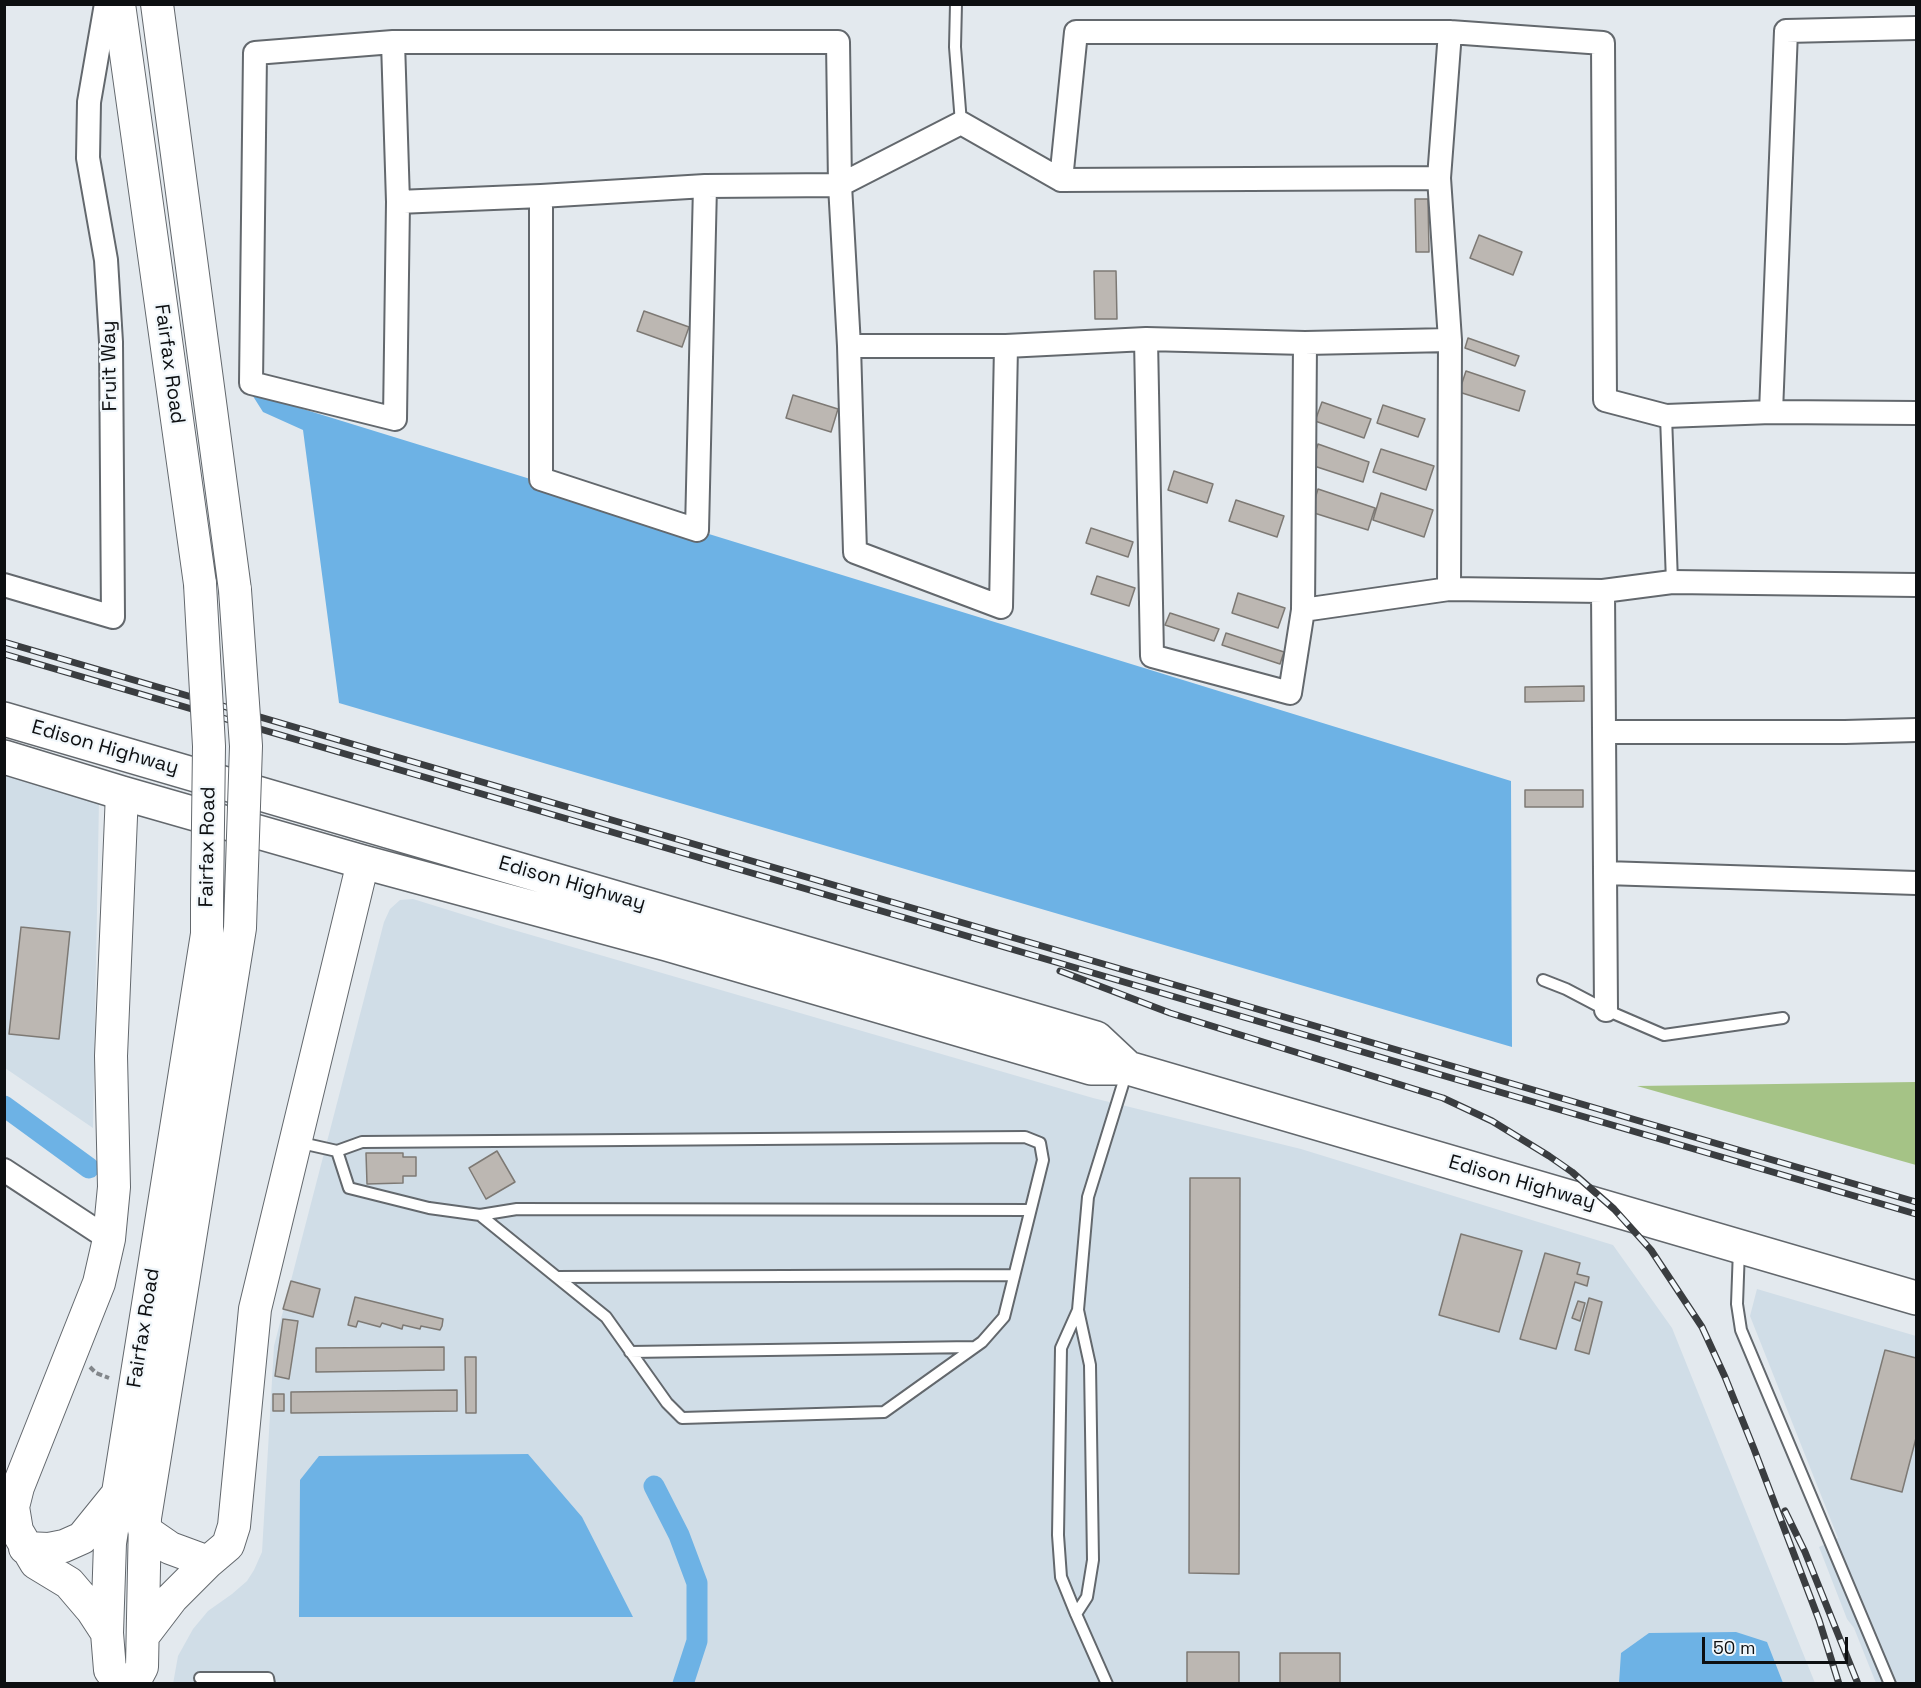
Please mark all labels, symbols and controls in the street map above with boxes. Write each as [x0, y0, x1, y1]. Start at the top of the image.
street label: Fairfax Road [149, 303, 189, 425]
street label: Fruit Way [97, 320, 123, 412]
street label: Edison Highway [29, 716, 181, 780]
street label: Fairfax Road [195, 786, 221, 908]
street label: Edison Highway [496, 852, 648, 916]
street label: Edison Highway [1446, 1151, 1598, 1215]
street label: Fairfax Road [123, 1266, 165, 1390]
scale bar [1705, 1625, 1850, 1663]
text: 50 m [1713, 1636, 1755, 1659]

